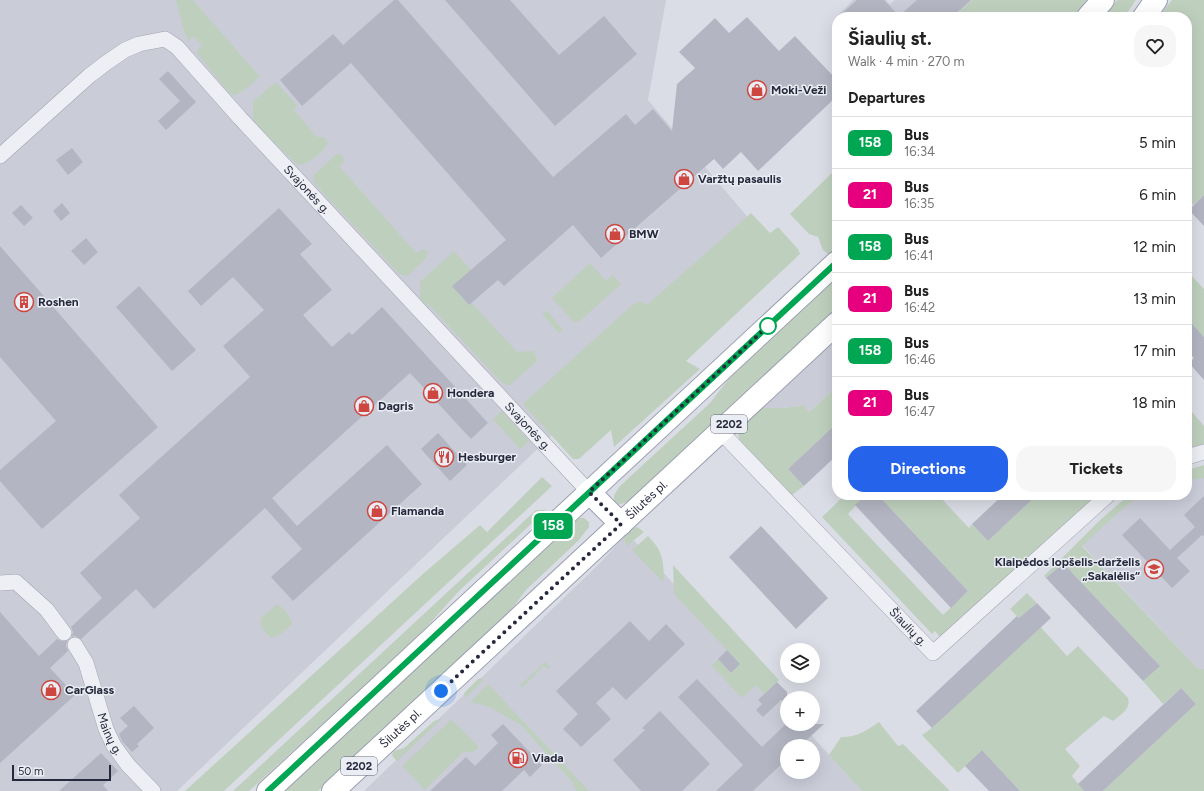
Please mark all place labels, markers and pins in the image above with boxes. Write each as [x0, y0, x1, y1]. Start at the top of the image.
shop icon: Moki-Veži [746, 79, 768, 101]
place label: Moki-Veži [771, 83, 826, 97]
shop icon: Varžtų pasaulis [673, 168, 695, 190]
place label: Varžtų pasaulis [698, 172, 782, 186]
shop icon: BMW [604, 223, 626, 245]
place label: BMW [629, 227, 659, 241]
building icon: Roshen [13, 291, 35, 313]
place label: Roshen [38, 295, 79, 309]
unlabelled marker [759, 317, 777, 335]
shop icon: Hondera [422, 382, 444, 404]
place label: Hondera [447, 386, 495, 400]
shop icon: Dagris [353, 395, 375, 417]
place label: Dagris [378, 399, 414, 413]
restaurant icon: Hesburger [433, 446, 455, 468]
place label: Hesburger [458, 450, 517, 464]
shop icon: Flamanda [366, 500, 388, 522]
place label: Flamanda [391, 504, 444, 518]
place label: Klaipėdos lopšelis-darželis „Sakalėlis“ [995, 555, 1140, 583]
school or university icon: Klaipėdos lopšelis-darželis „Sakalėlis“ [1143, 558, 1165, 580]
shop icon: CarGlass [40, 679, 62, 701]
place label: CarGlass [65, 683, 114, 697]
fuel station icon: Viada [507, 747, 529, 769]
place label: Viada [532, 751, 564, 765]

